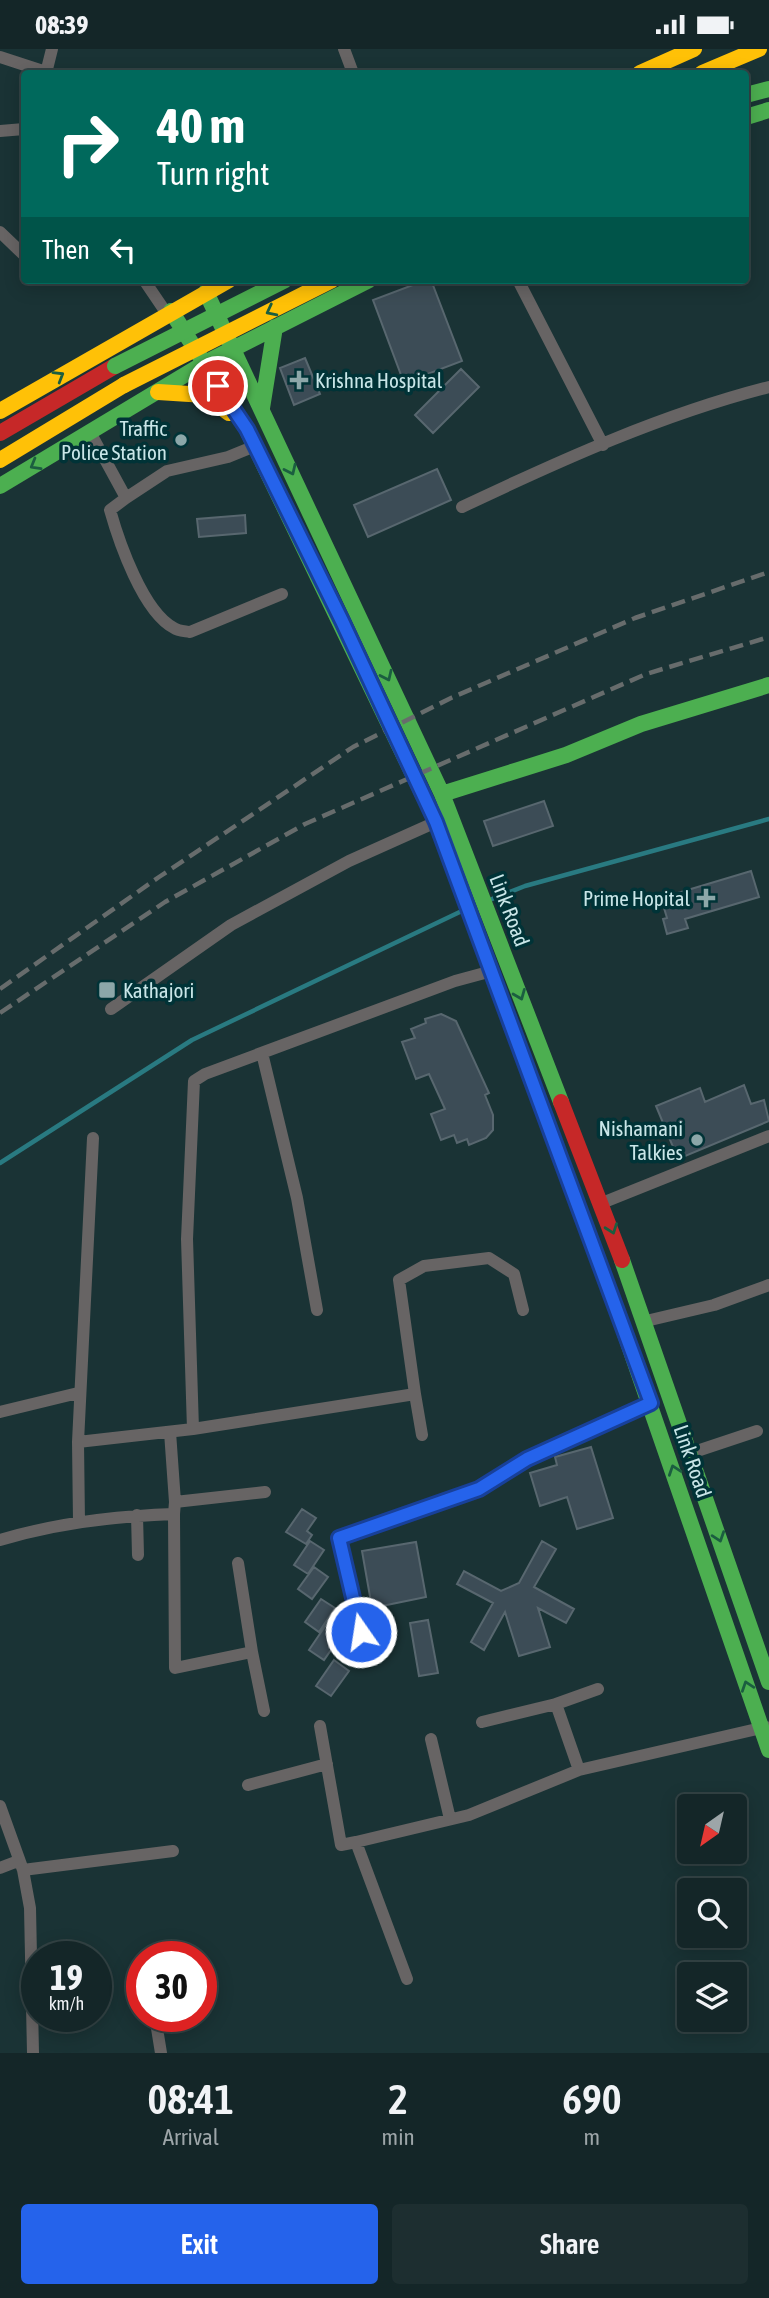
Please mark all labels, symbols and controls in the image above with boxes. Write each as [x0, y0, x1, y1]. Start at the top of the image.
text: 08:39 [35, 10, 89, 40]
text: 40 m [157, 97, 245, 153]
icon: right [42, 98, 133, 189]
text: Turn right [157, 155, 270, 192]
icon: left [104, 231, 142, 269]
text: Then [42, 235, 90, 265]
one-way arrow [266, 302, 278, 316]
pin [188, 356, 248, 416]
icon: arrive [199, 367, 237, 405]
place label: Krishna Hospital [315, 368, 443, 392]
marker: Krishna Hospital [289, 370, 309, 390]
one-way arrow [51, 371, 64, 384]
place label: Traffic Police Station [61, 416, 167, 464]
marker: Traffic Police Station [173, 432, 189, 448]
one-way arrow [30, 457, 43, 470]
one-way arrow [283, 463, 297, 475]
one-way arrow [379, 669, 393, 681]
street label: Link Road [485, 871, 535, 949]
place label: Prime Hopital [583, 886, 690, 910]
marker: Prime Hopital [696, 888, 716, 908]
place label: Kathajori [123, 978, 194, 1002]
marker: Kathajori [97, 980, 117, 1000]
one-way arrow [512, 988, 526, 1000]
place label: Nishamani Talkies [599, 1116, 683, 1164]
marker: Nishamani Talkies [689, 1132, 705, 1148]
one-way arrow [604, 1223, 618, 1235]
street label: Link Road [669, 1421, 717, 1501]
one-way arrow [668, 1465, 682, 1477]
one-way arrow [711, 1530, 725, 1542]
position arrow [324, 1595, 398, 1669]
one-way arrow [741, 1680, 755, 1692]
north arrow [677, 1794, 747, 1864]
map controls [677, 1794, 747, 2032]
button: search [677, 1878, 747, 1948]
speed limit sign: 30 [126, 1941, 217, 2032]
text: 19 [50, 1957, 83, 1997]
button: layers [677, 1962, 747, 2032]
text: km/h [49, 1993, 84, 2014]
text: 08:41 [148, 2075, 234, 2123]
text: 2 [388, 2075, 408, 2123]
text: 690 [562, 2075, 621, 2123]
text: Arrival [163, 2124, 219, 2150]
text: min [382, 2124, 415, 2150]
text: m [584, 2124, 600, 2150]
button: Exit [21, 2204, 378, 2284]
button: Share [392, 2204, 748, 2284]

